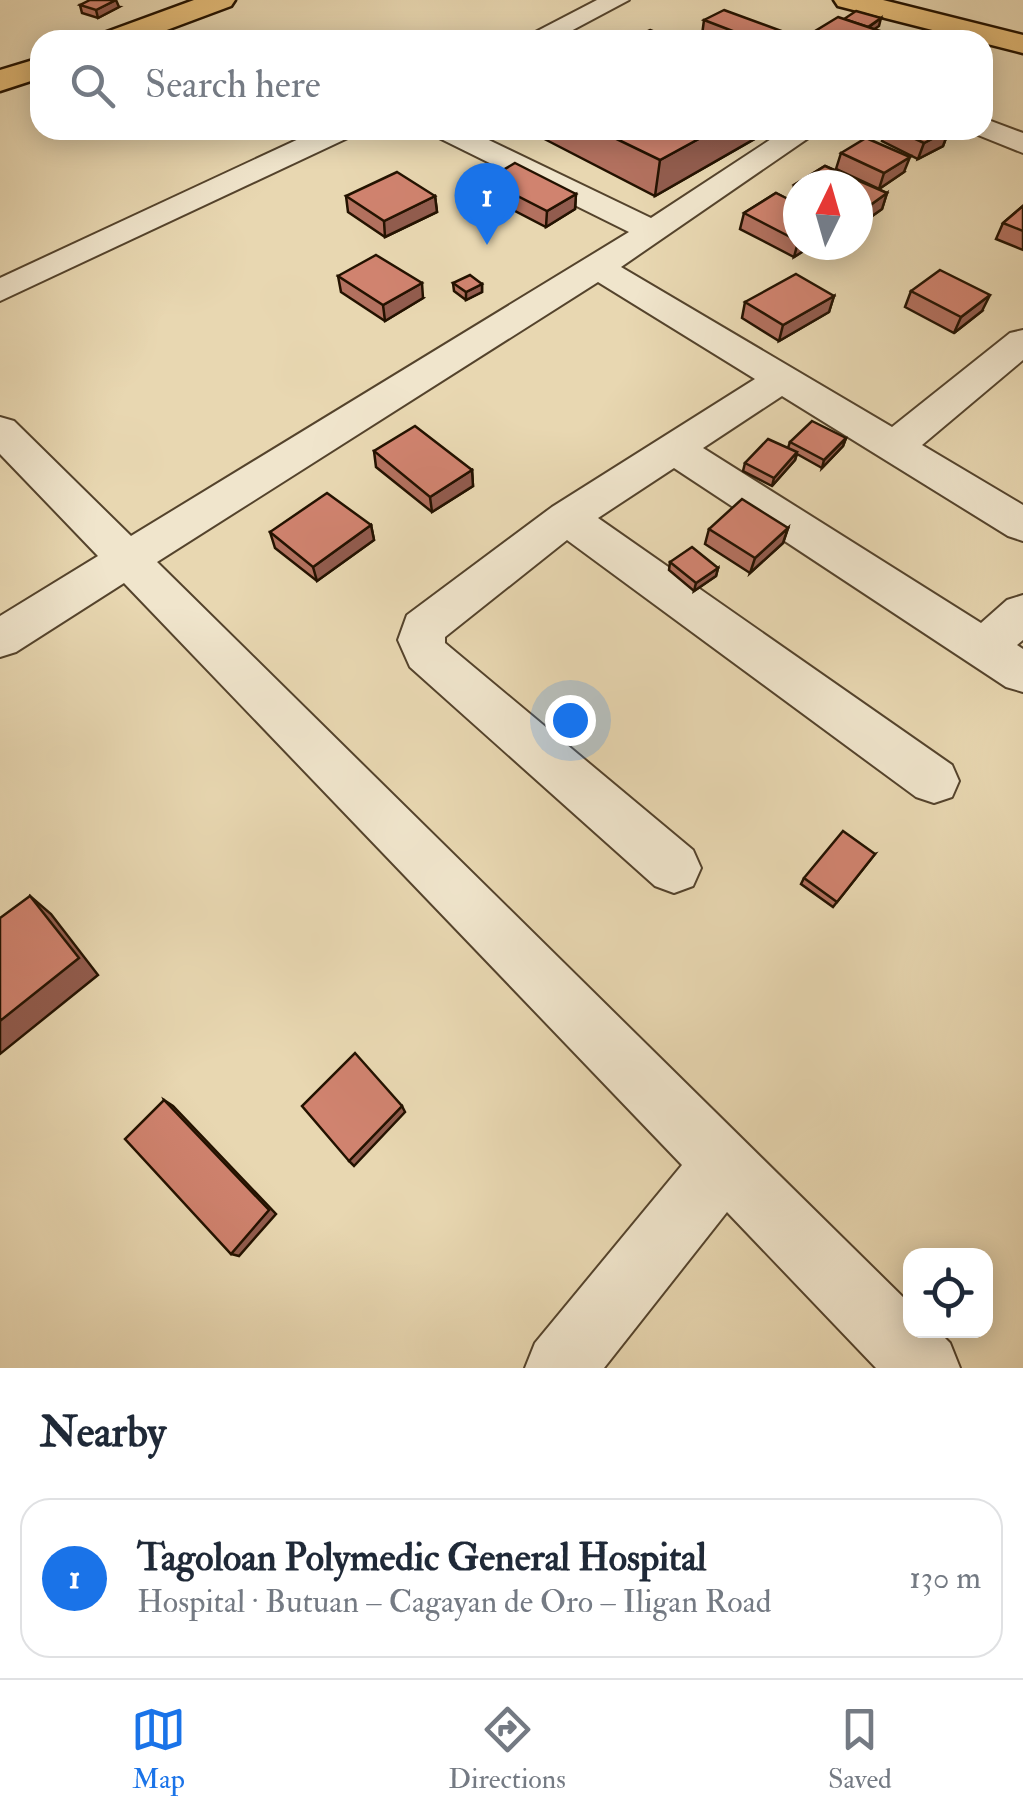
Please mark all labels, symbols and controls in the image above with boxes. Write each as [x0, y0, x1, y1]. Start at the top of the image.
search box [30, 30, 993, 140]
icon: search [65, 58, 120, 113]
text: Search here [145, 61, 321, 109]
pin: 1 [454, 162, 520, 245]
north arrow [783, 170, 873, 260]
your location [545, 695, 596, 746]
map controls [903, 1248, 993, 1338]
button: locate [903, 1248, 993, 1338]
text: Nearby [40, 1407, 166, 1459]
text: Tagoloan Polymedic General Hospital [137, 1534, 707, 1582]
text: 1 [69, 1558, 80, 1598]
text: 130 m [909, 1558, 981, 1598]
text: Hospital · Butuan – Cagayan de Oro – Iligan Road [137, 1582, 772, 1622]
tab: Map [131, 1702, 186, 1797]
tab: Directions [448, 1702, 566, 1797]
tab: Saved [828, 1702, 892, 1797]

